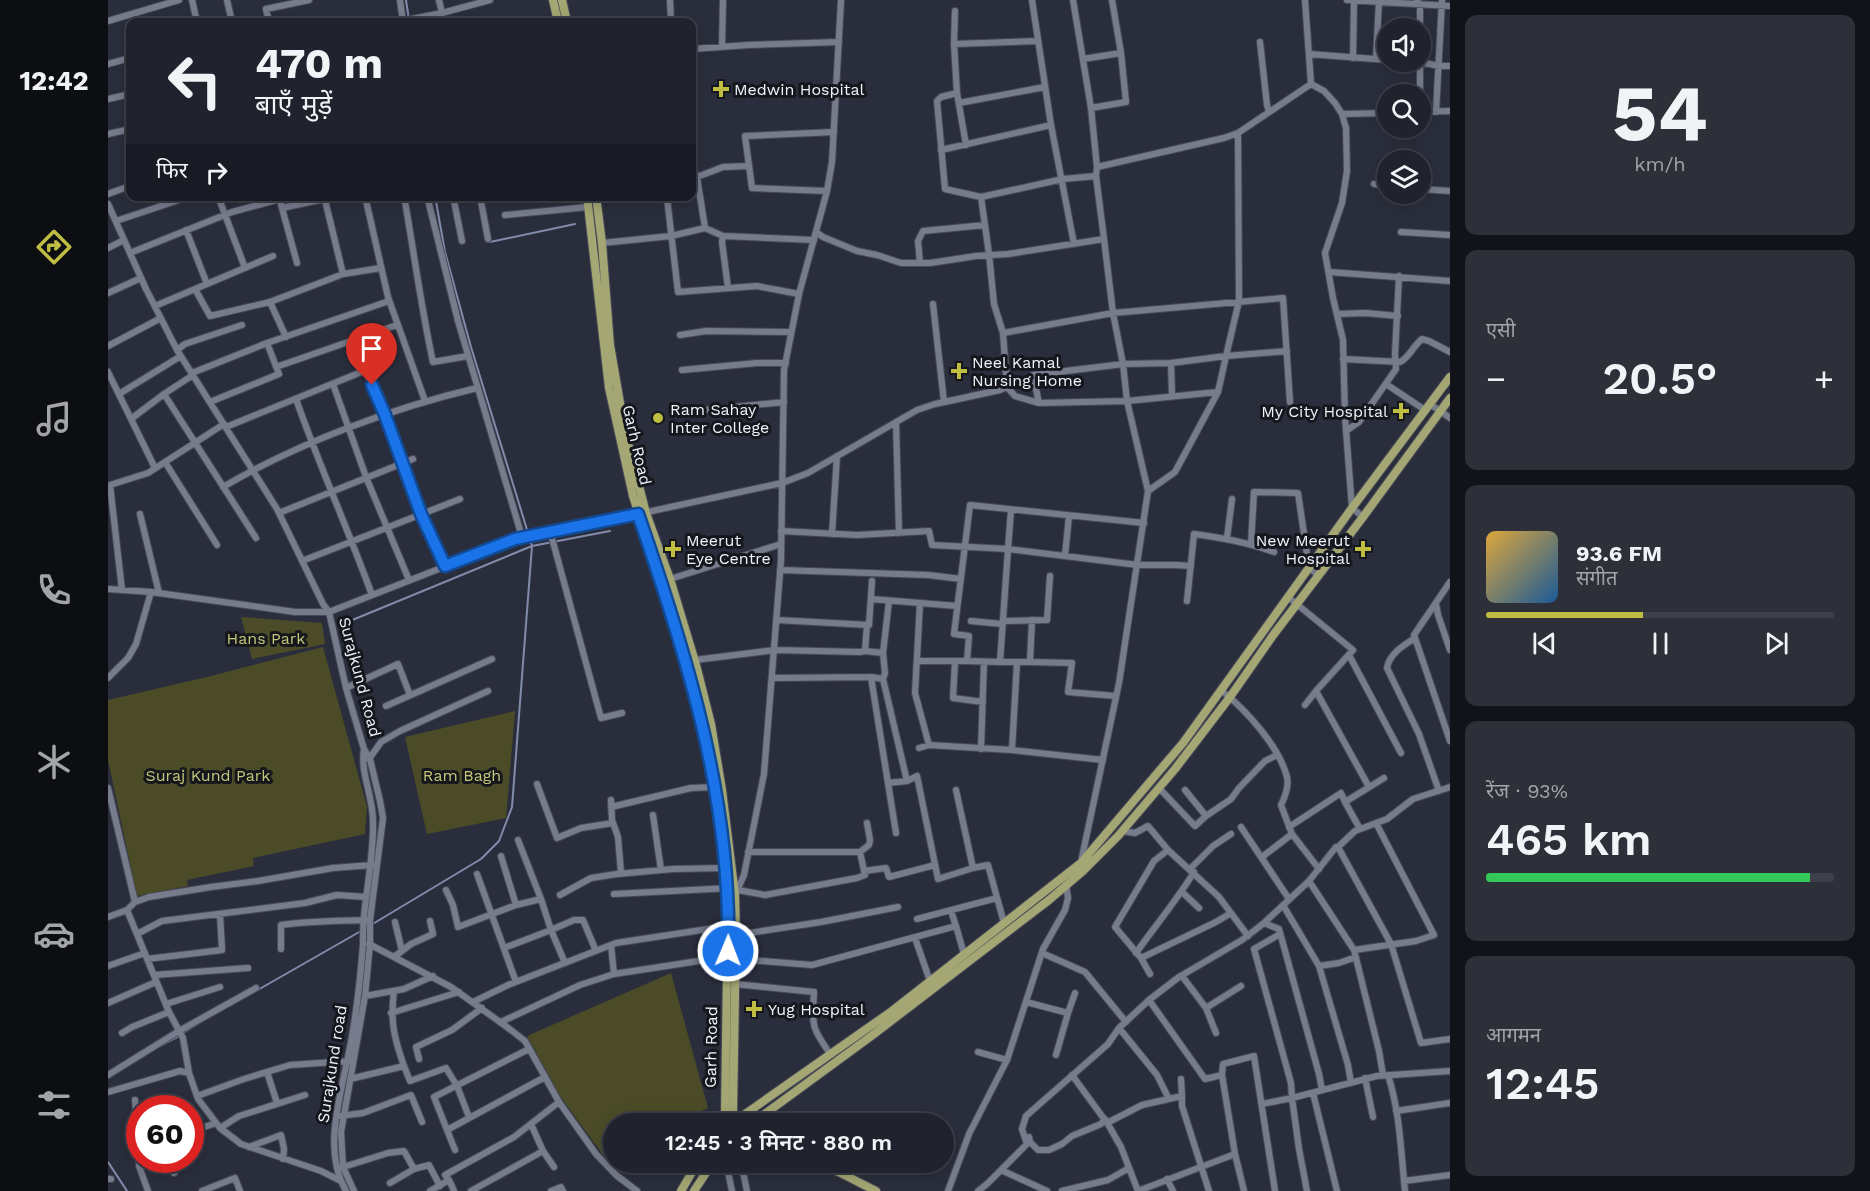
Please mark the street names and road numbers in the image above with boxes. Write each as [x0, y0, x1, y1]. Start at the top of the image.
street label: Garh Road [619, 403, 655, 487]
street label: Surajkund Road [335, 615, 385, 739]
street label: Surajkund road [313, 1004, 351, 1124]
street label: Garh Road [701, 1006, 721, 1088]

